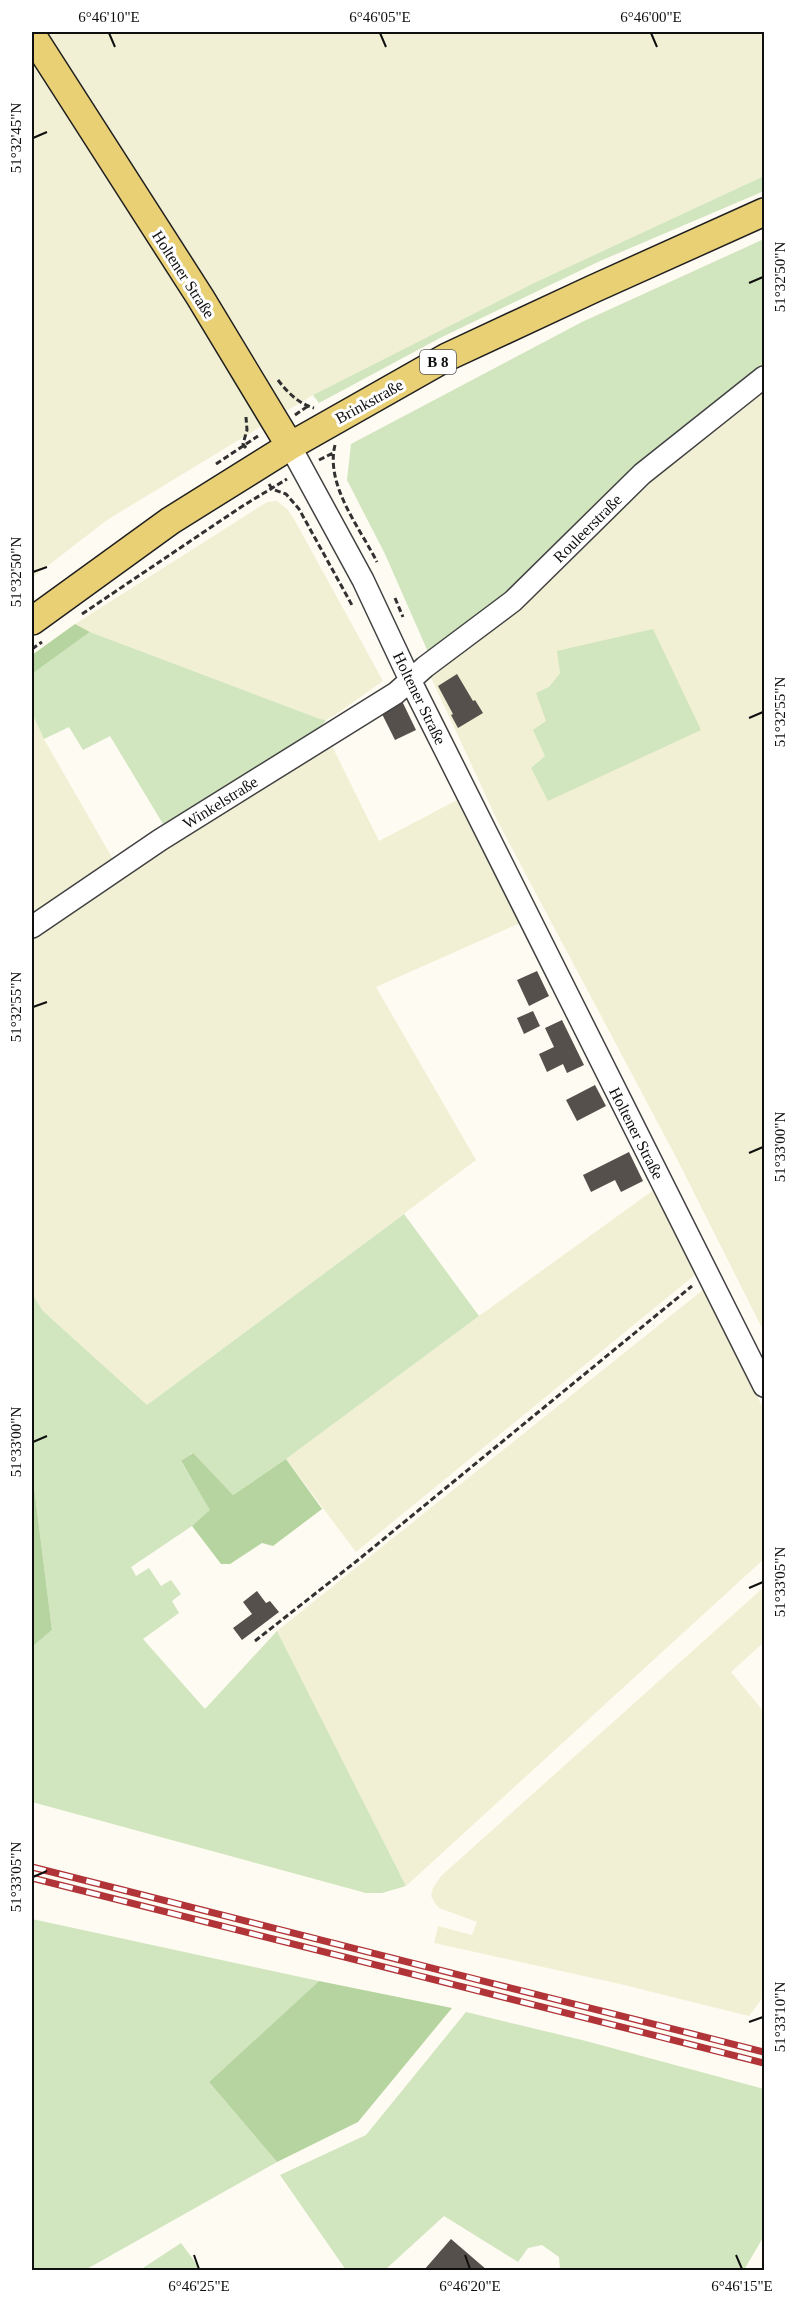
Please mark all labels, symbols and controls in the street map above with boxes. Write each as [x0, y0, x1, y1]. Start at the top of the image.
text: 6°46'10"E [78, 9, 140, 25]
text: 6°46'05"E [349, 9, 411, 25]
text: 6°46'00"E [620, 9, 682, 25]
text: 51°32'45"N [8, 103, 24, 173]
street label: Holtener Straße [149, 227, 218, 321]
text: 51°32'50"N [772, 242, 788, 312]
road number: B 8 [420, 350, 456, 374]
street label: Brinkstraße [332, 376, 406, 427]
street label: Rouleerstraße [550, 491, 625, 566]
text: 51°32'50"N [8, 537, 24, 607]
street label: Holtener Straße [390, 649, 449, 747]
text: 51°32'55"N [772, 677, 788, 747]
street label: Winkelstraße [180, 773, 261, 832]
text: 51°32'55"N [8, 972, 24, 1042]
street label: Holtener Straße [606, 1084, 667, 1182]
text: 51°33'00"N [772, 1112, 788, 1182]
text: 51°33'00"N [8, 1407, 24, 1477]
text: 51°33'05"N [772, 1547, 788, 1617]
text: 51°33'05"N [8, 1842, 24, 1912]
text: 51°33'10"N [772, 1982, 788, 2052]
text: 6°46'25"E [168, 2278, 230, 2294]
text: 6°46'20"E [439, 2278, 501, 2294]
text: 6°46'15"E [711, 2278, 773, 2294]

